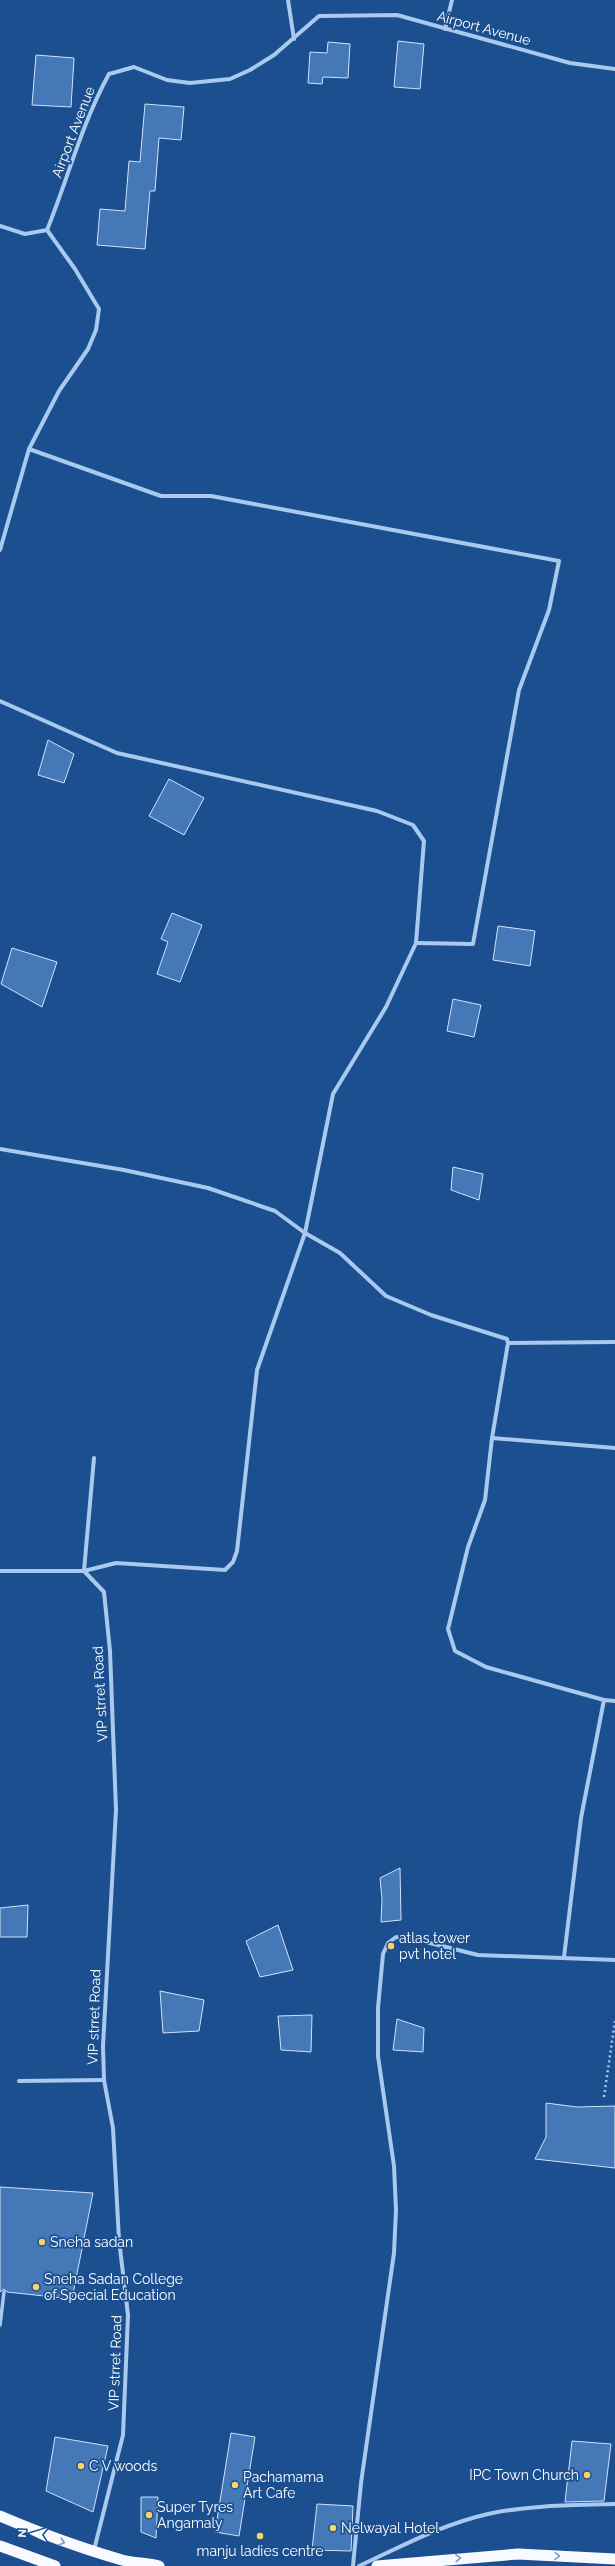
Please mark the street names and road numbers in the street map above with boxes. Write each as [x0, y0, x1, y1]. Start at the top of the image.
street label: Airport Avenue [435, 8, 533, 48]
street label: Airport Avenue [48, 84, 98, 180]
street label: VIP strret Road [90, 1646, 110, 1742]
street label: VIP strret Road [84, 1969, 104, 2065]
street label: VIP strret Road [105, 2315, 125, 2411]

